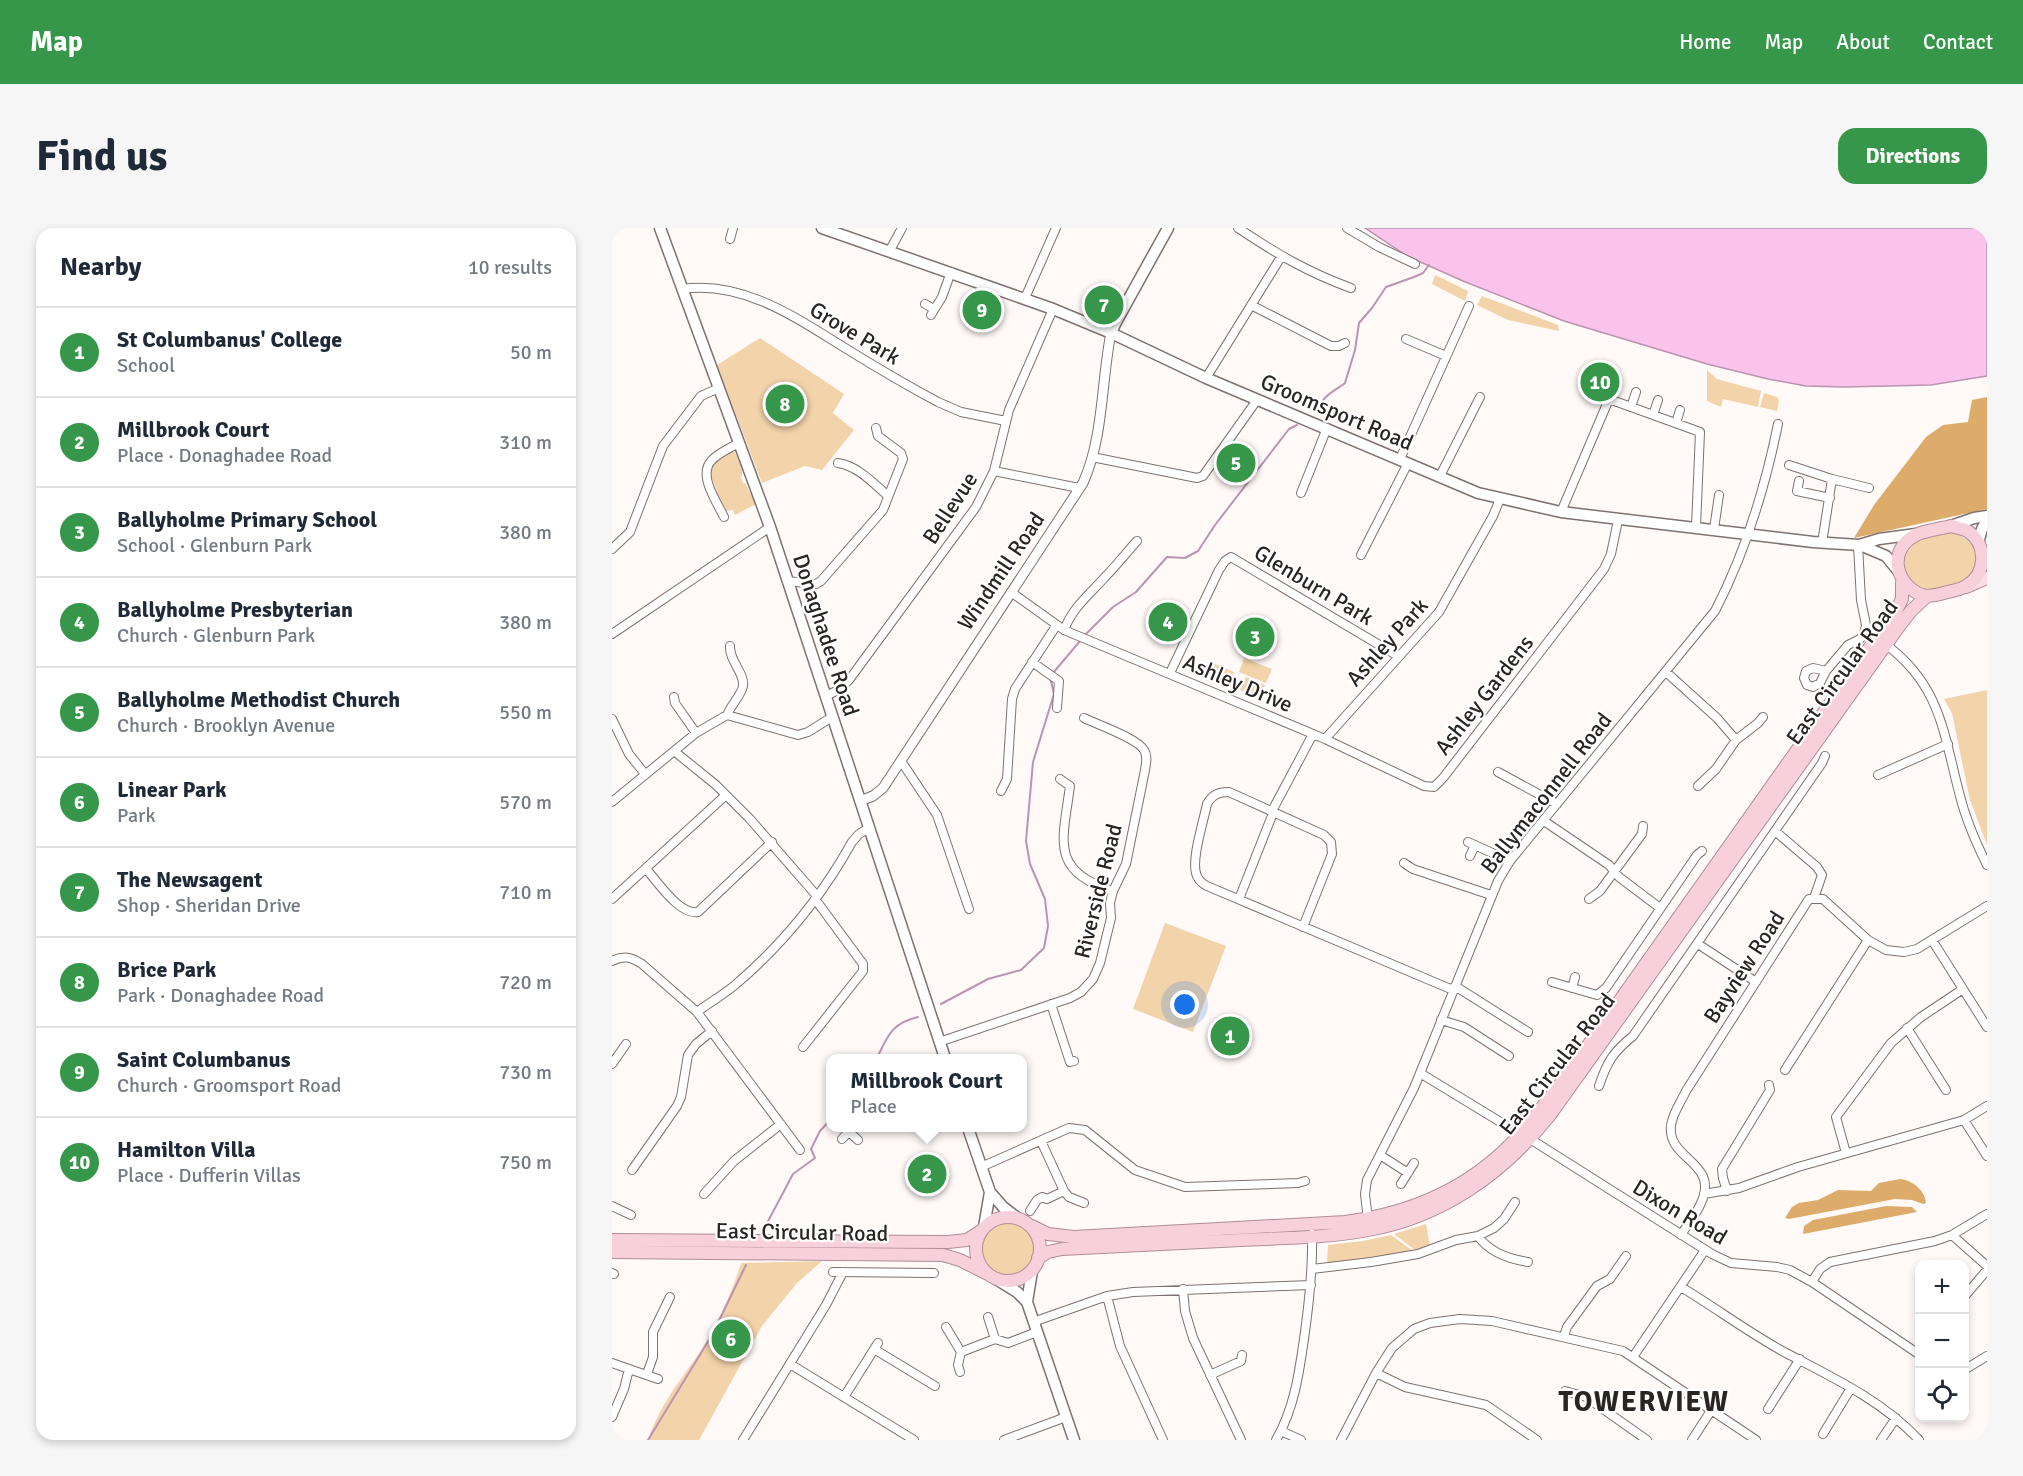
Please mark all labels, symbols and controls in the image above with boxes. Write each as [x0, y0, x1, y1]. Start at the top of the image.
text: Map [30, 25, 83, 59]
text: Home [1679, 29, 1732, 55]
text: Map [1765, 29, 1803, 55]
text: About [1836, 29, 1890, 55]
text: Contact [1923, 29, 1993, 55]
button: Directions [1838, 128, 1987, 184]
text: Find us [36, 131, 167, 182]
text: Nearby [60, 251, 141, 283]
text: 10 results [468, 255, 552, 280]
pin: 7 [1084, 282, 1124, 328]
pin: 9 [962, 288, 1001, 332]
street label: Grove Park [805, 295, 905, 371]
text: St Columbanus' College [117, 326, 342, 353]
text: 1 [74, 340, 85, 365]
text: 50 m [510, 340, 552, 365]
text: School [117, 353, 175, 378]
pin: 10 [1580, 360, 1620, 404]
street label: Groomsport Road [1257, 368, 1417, 456]
pin: 8 [766, 382, 804, 426]
text: Millbrook Court [117, 416, 270, 443]
text: 2 [74, 430, 85, 455]
text: 310 m [499, 430, 552, 455]
pin: 5 [1216, 440, 1256, 486]
text: Place · Donaghadee Road [117, 443, 332, 468]
street label: Bellevue [917, 467, 983, 549]
text: Ballyholme Primary School [117, 506, 377, 533]
street label: Windmill Road [952, 507, 1050, 635]
text: 3 [74, 520, 85, 545]
text: 380 m [499, 520, 552, 545]
text: School · Glenburn Park [117, 533, 312, 558]
street label: Glenburn Park [1250, 539, 1378, 631]
street label: Donaghadee Road [787, 550, 865, 720]
street label: Ashley Park [1340, 592, 1434, 692]
street label: East Circular Road [1780, 594, 1904, 750]
text: Ballyholme Presbyterian [117, 596, 353, 623]
pin: 4 [1148, 600, 1188, 644]
text: 4 [74, 610, 85, 635]
text: 380 m [499, 610, 552, 635]
pin: 3 [1236, 614, 1274, 660]
text: Church · Glenburn Park [117, 623, 315, 648]
street label: Ashley Gardens [1429, 630, 1539, 760]
street label: Ashley Drive [1179, 648, 1297, 718]
text: Ballyholme Methodist Church [117, 686, 400, 713]
text: 5 [74, 700, 85, 725]
text: 550 m [499, 700, 552, 725]
street label: Ballymaconnell Road [1475, 707, 1617, 879]
text: Church · Brooklyn Avenue [117, 713, 335, 738]
text: Linear Park [117, 776, 227, 803]
text: 6 [74, 790, 85, 815]
text: 570 m [499, 790, 552, 815]
text: Park [117, 803, 155, 828]
street label: Riverside Road [1068, 821, 1128, 961]
text: The Newsagent [117, 866, 263, 893]
text: 7 [74, 880, 85, 905]
text: 710 m [499, 880, 552, 905]
text: Shop · Sheridan Drive [117, 893, 301, 918]
street label: Bayview Road [1698, 906, 1790, 1028]
text: Brice Park [117, 956, 216, 983]
text: 8 [74, 970, 85, 995]
text: 720 m [499, 970, 552, 995]
text: Park · Donaghadee Road [117, 983, 324, 1008]
street label: East Circular Road [1493, 988, 1621, 1140]
your location [1170, 990, 1199, 1019]
pin: 1 [1210, 1014, 1250, 1058]
text: Saint Columbanus [117, 1046, 290, 1073]
popup [826, 1054, 1027, 1132]
text: 9 [74, 1060, 85, 1085]
text: 730 m [499, 1060, 552, 1085]
text: Millbrook Court [850, 1067, 1003, 1094]
text: Church · Groomsport Road [117, 1073, 341, 1098]
text: Place [850, 1094, 897, 1119]
text: Hamilton Villa [117, 1136, 256, 1163]
text: 10 [69, 1150, 90, 1175]
text: 750 m [499, 1150, 552, 1175]
pin: 2 [908, 1152, 946, 1196]
text: Place · Dufferin Villas [117, 1163, 301, 1188]
street label: Dixon Road [1628, 1173, 1732, 1251]
street label: East Circular Road [715, 1217, 889, 1247]
map controls [1915, 1260, 1969, 1422]
button: + [1915, 1260, 1969, 1314]
button: − [1915, 1314, 1969, 1368]
pin: 6 [712, 1316, 750, 1362]
button: locate [1915, 1368, 1969, 1422]
district label: TOWERVIEW [1558, 1385, 1730, 1419]

